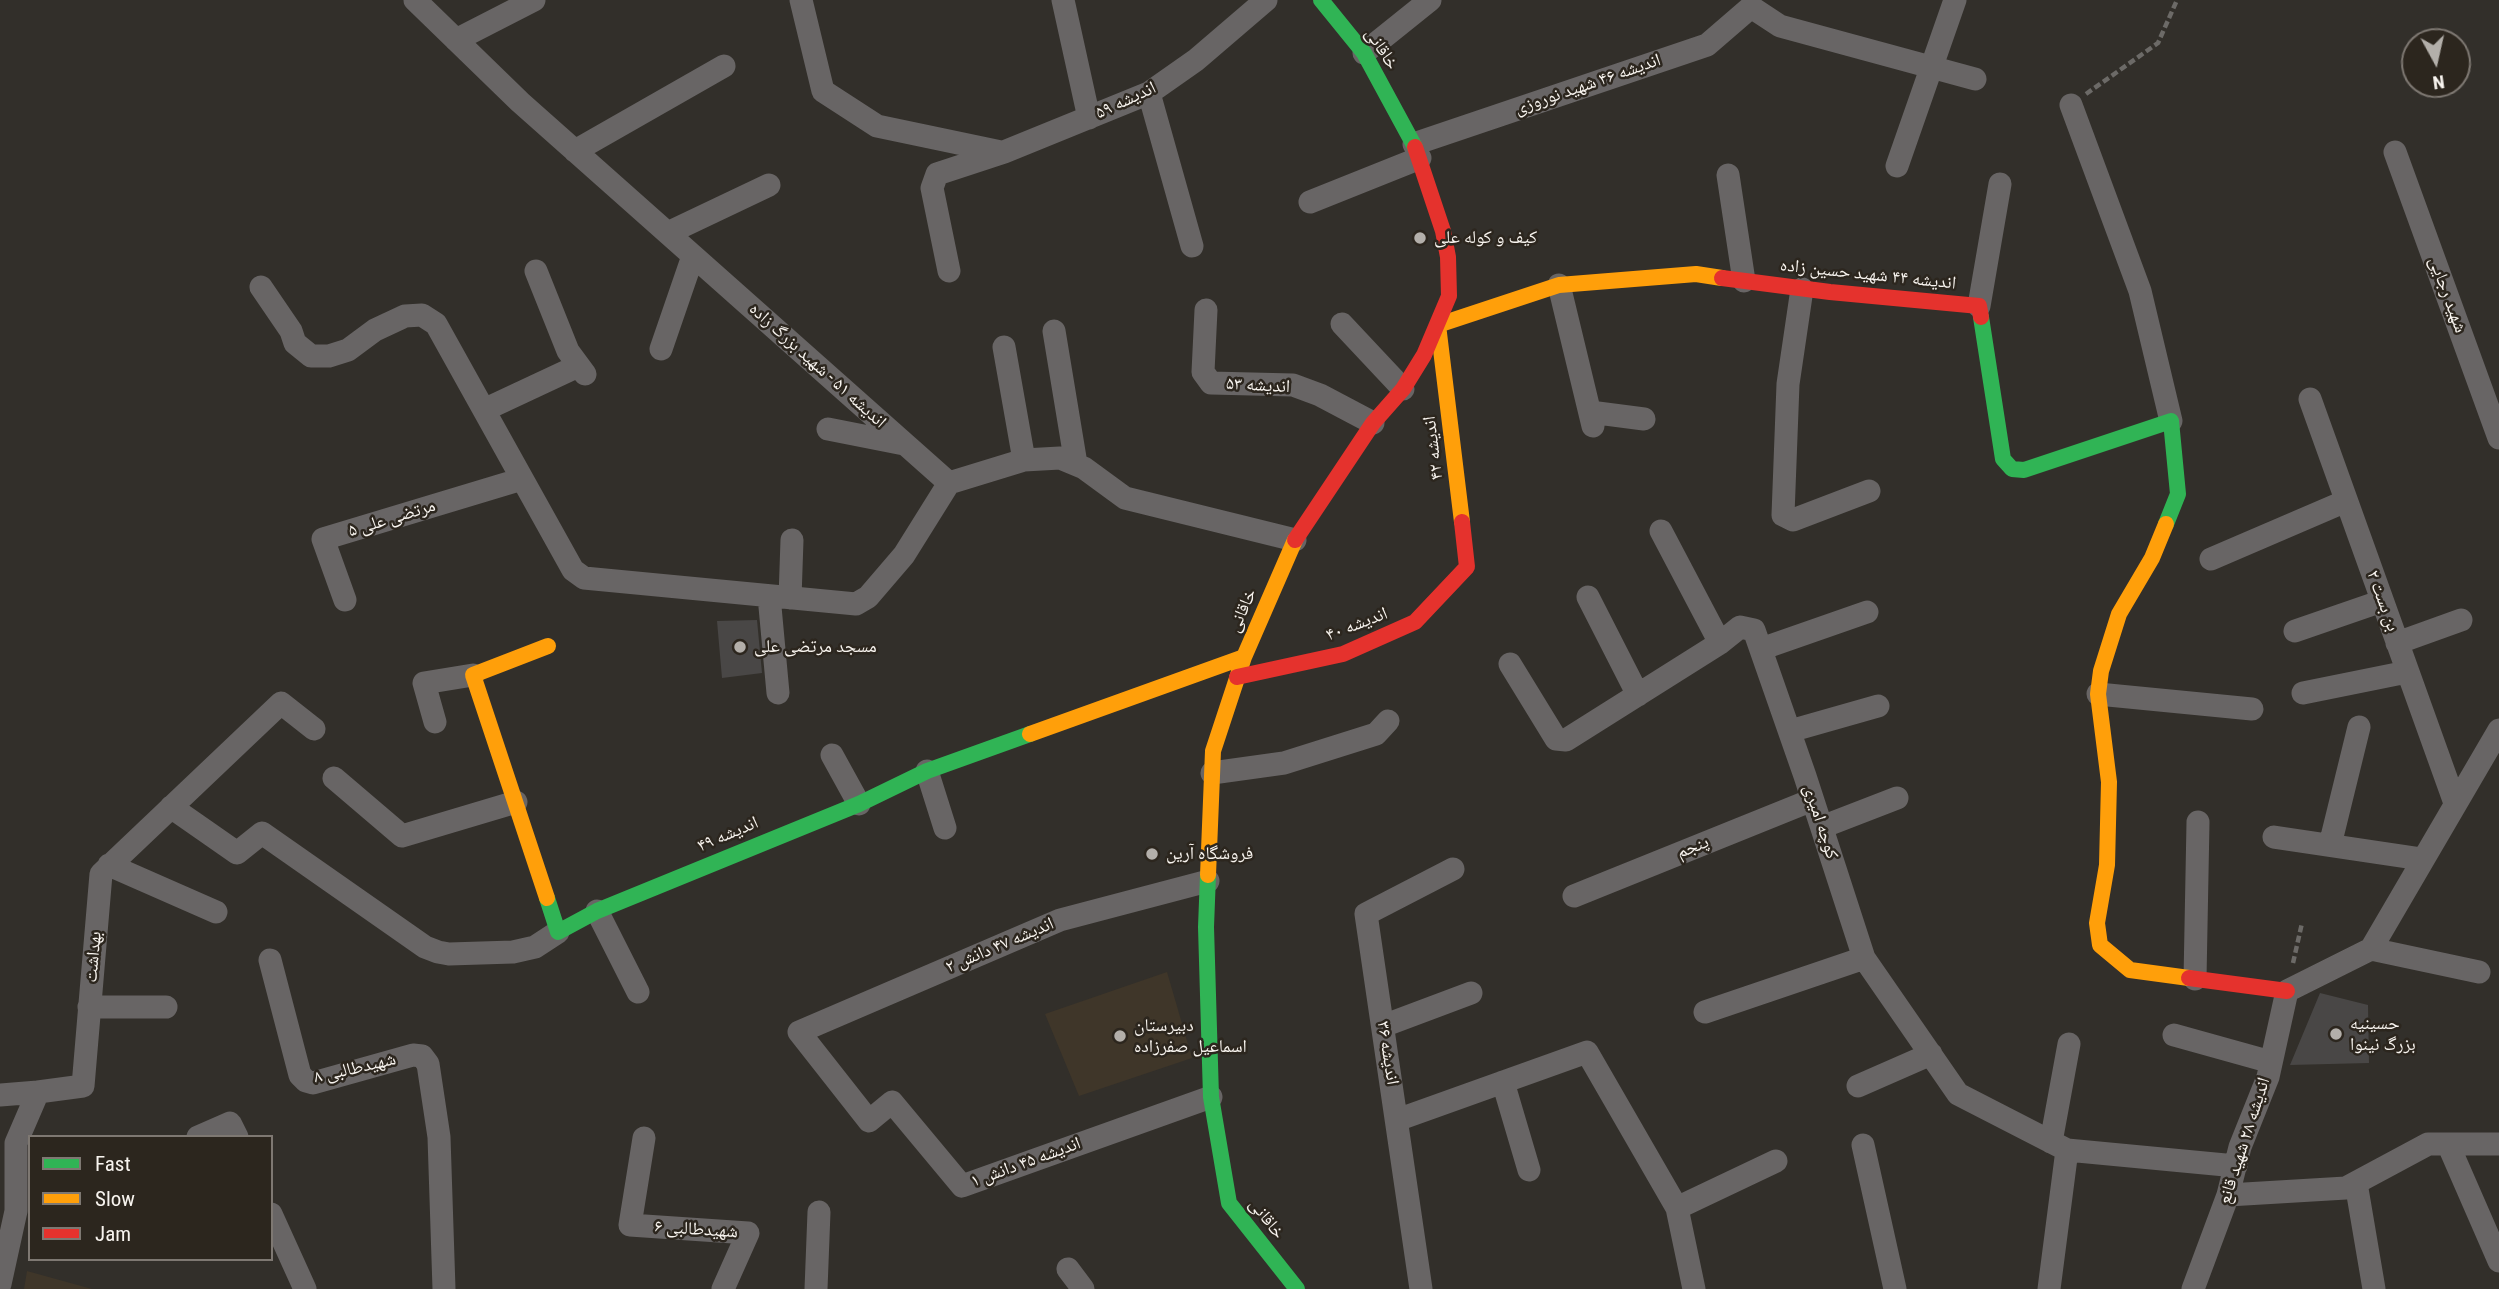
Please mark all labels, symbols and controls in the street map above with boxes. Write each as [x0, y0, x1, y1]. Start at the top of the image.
street label: خاقانی [1360, 24, 1402, 74]
north arrow [2401, 28, 2471, 98]
street label: اندیشه ۴۶ شهید نوروزی [1512, 50, 1664, 120]
text: N [2431, 70, 2446, 95]
street label: اندیشه ۵۹ [1092, 78, 1160, 124]
place label: کیف و کوله علی [1434, 227, 1537, 249]
marker: کیف و کوله علی [1412, 230, 1428, 246]
street label: شهید رجایی [2423, 254, 2471, 336]
street label: اندیشه ۴۴ شهید حسین زاده [1779, 255, 1957, 295]
street label: اندیشه ۵۱ - شهید بزرگ زاده [744, 299, 890, 433]
street label: اندیشه ۵۳ [1225, 374, 1291, 398]
street label: اندیشه ۴۲ [1419, 415, 1449, 481]
street label: مرتضی علی ۵ [346, 495, 438, 543]
street label: بن بست ۲ [2361, 568, 2403, 634]
street label: خاقانی [1224, 586, 1262, 636]
street label: اندیشه ۴۰ [1323, 603, 1391, 647]
place label: مسجد مرتضی علی [754, 636, 877, 658]
marker: مسجد مرتضی علی [732, 639, 748, 655]
street label: کوچه امیری [1798, 782, 1842, 862]
street label: اندیشه ۴۹ [694, 812, 762, 858]
street label: پنجم [1674, 832, 1712, 864]
place label: فروشگاه آرین [1166, 843, 1253, 865]
marker: فروشگاه آرین [1144, 846, 1160, 862]
street label: اندیشه ۴۷ دانش ۲ [943, 913, 1057, 979]
street label: بهداشت [81, 931, 107, 983]
place label: حسینیه بزرگ نینوا [2350, 1013, 2416, 1056]
place label: دبیرستان اسماعیل صفرزاده [1134, 1015, 1247, 1058]
street label: اندیشه ۳۶ [1371, 1020, 1403, 1086]
marker: حسینیه بزرگ نینوا [2328, 1026, 2344, 1042]
marker: دبیرستان اسماعیل صفرزاده [1112, 1028, 1128, 1044]
street label: شهیدطالبی ۸ [312, 1049, 398, 1089]
street label: اندیشه ۲۸ شهید قانع [2214, 1075, 2276, 1207]
street label: اندیشه ۴۵ دانش ۱ [968, 1133, 1084, 1193]
legend [28, 1135, 273, 1261]
text: Fast [95, 1152, 131, 1176]
text: Slow [95, 1187, 135, 1211]
street label: خاقانی [1244, 1194, 1288, 1244]
street label: شهیدطالبی ۶ [653, 1216, 739, 1244]
text: Jam [95, 1222, 131, 1246]

